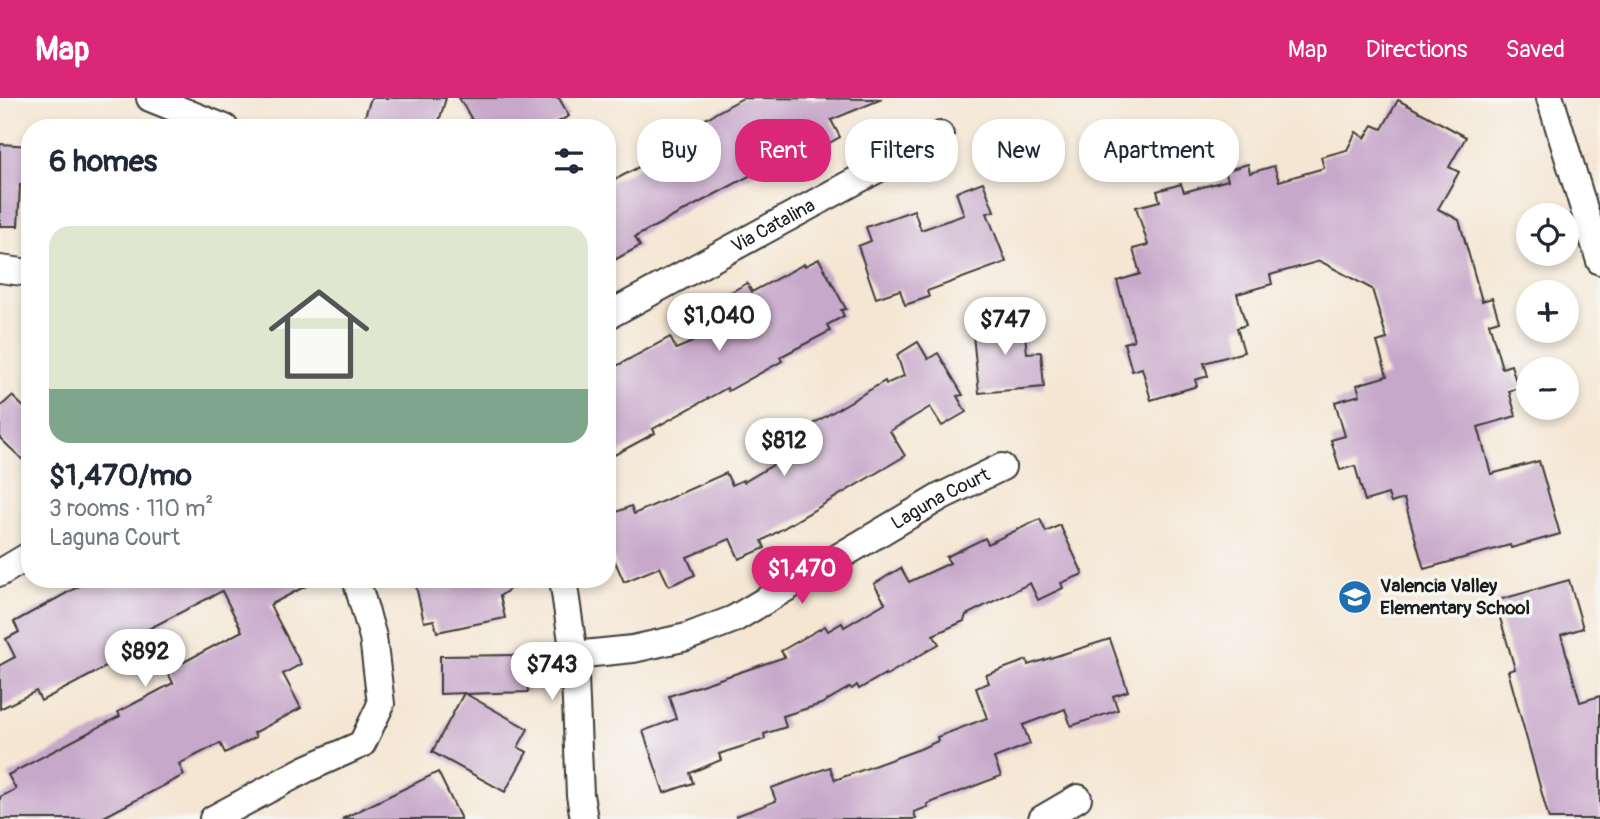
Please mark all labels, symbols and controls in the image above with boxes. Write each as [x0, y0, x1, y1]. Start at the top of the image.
text: Map [35, 29, 90, 70]
text: Map [1288, 35, 1328, 64]
text: Directions [1366, 35, 1467, 64]
text: Saved [1505, 35, 1565, 64]
chip: Buy [637, 119, 721, 182]
chip: Rent [735, 119, 831, 182]
chip: Filters [845, 119, 958, 182]
chip: New [972, 119, 1065, 182]
chip: Apartment [1079, 119, 1239, 182]
icon: filters [550, 142, 588, 180]
text: 6 homes [49, 143, 157, 180]
street label: Via Catalina [727, 193, 819, 258]
map controls [1516, 203, 1579, 420]
button: locate [1516, 203, 1579, 266]
icon: home [256, 271, 382, 397]
button: + [1516, 280, 1579, 343]
pin: $1,040 [662, 294, 776, 353]
pin: $747 [964, 298, 1046, 357]
text: $1,040 [683, 301, 755, 330]
text: $747 [980, 305, 1030, 334]
button: − [1516, 357, 1579, 420]
pin: $812 [743, 418, 825, 478]
text: $812 [761, 426, 807, 455]
text: $1,470/mo [49, 457, 192, 494]
street label: Laguna Court [887, 463, 994, 535]
text: 3 rooms · 110 m² [49, 494, 213, 523]
text: Laguna Court [49, 523, 180, 552]
pin: $1,470 [745, 546, 859, 606]
text: $1,470 [768, 554, 836, 583]
place label: Valencia Valley Elementary School [1380, 574, 1530, 620]
school or university icon: Valencia Valley Elementary School [1336, 578, 1374, 616]
pin: $892 [104, 630, 186, 689]
text: $892 [121, 637, 169, 666]
pin: $743 [511, 642, 593, 702]
text: $743 [527, 650, 577, 679]

